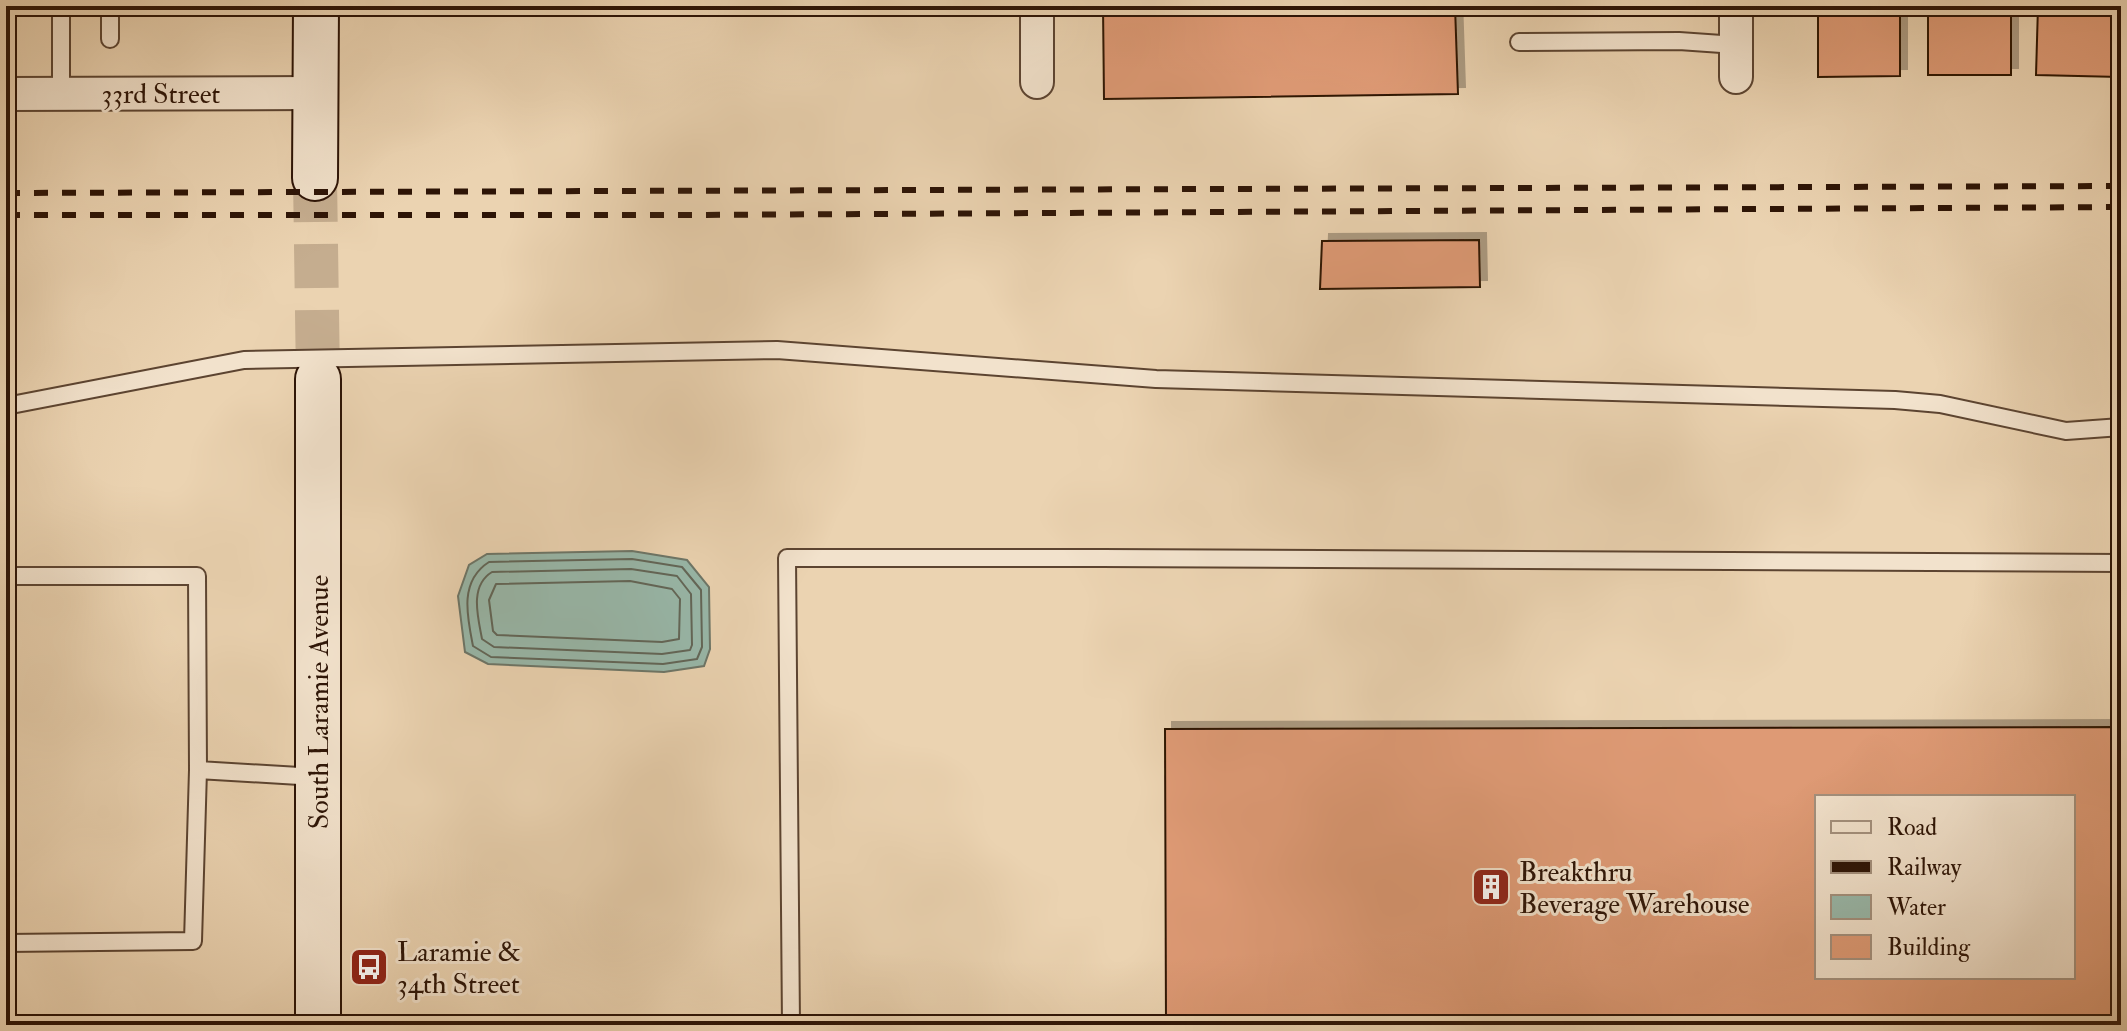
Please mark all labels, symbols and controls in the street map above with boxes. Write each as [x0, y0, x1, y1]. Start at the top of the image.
street label: 33rd Street [102, 77, 220, 112]
street label: South Laramie Avenue [302, 574, 337, 829]
legend [1815, 795, 2075, 979]
text: Road [1887, 812, 1937, 843]
text: Railway [1887, 852, 1962, 883]
place label: Breakthru Beverage Warehouse [1519, 855, 1750, 922]
building icon: Breakthru Beverage Warehouse [1470, 866, 1512, 908]
text: Water [1886, 892, 1946, 923]
text: Building [1887, 932, 1971, 963]
place label: Laramie & 34th Street [397, 935, 521, 1002]
bus stop icon: Laramie & 34th Street [348, 946, 390, 988]

